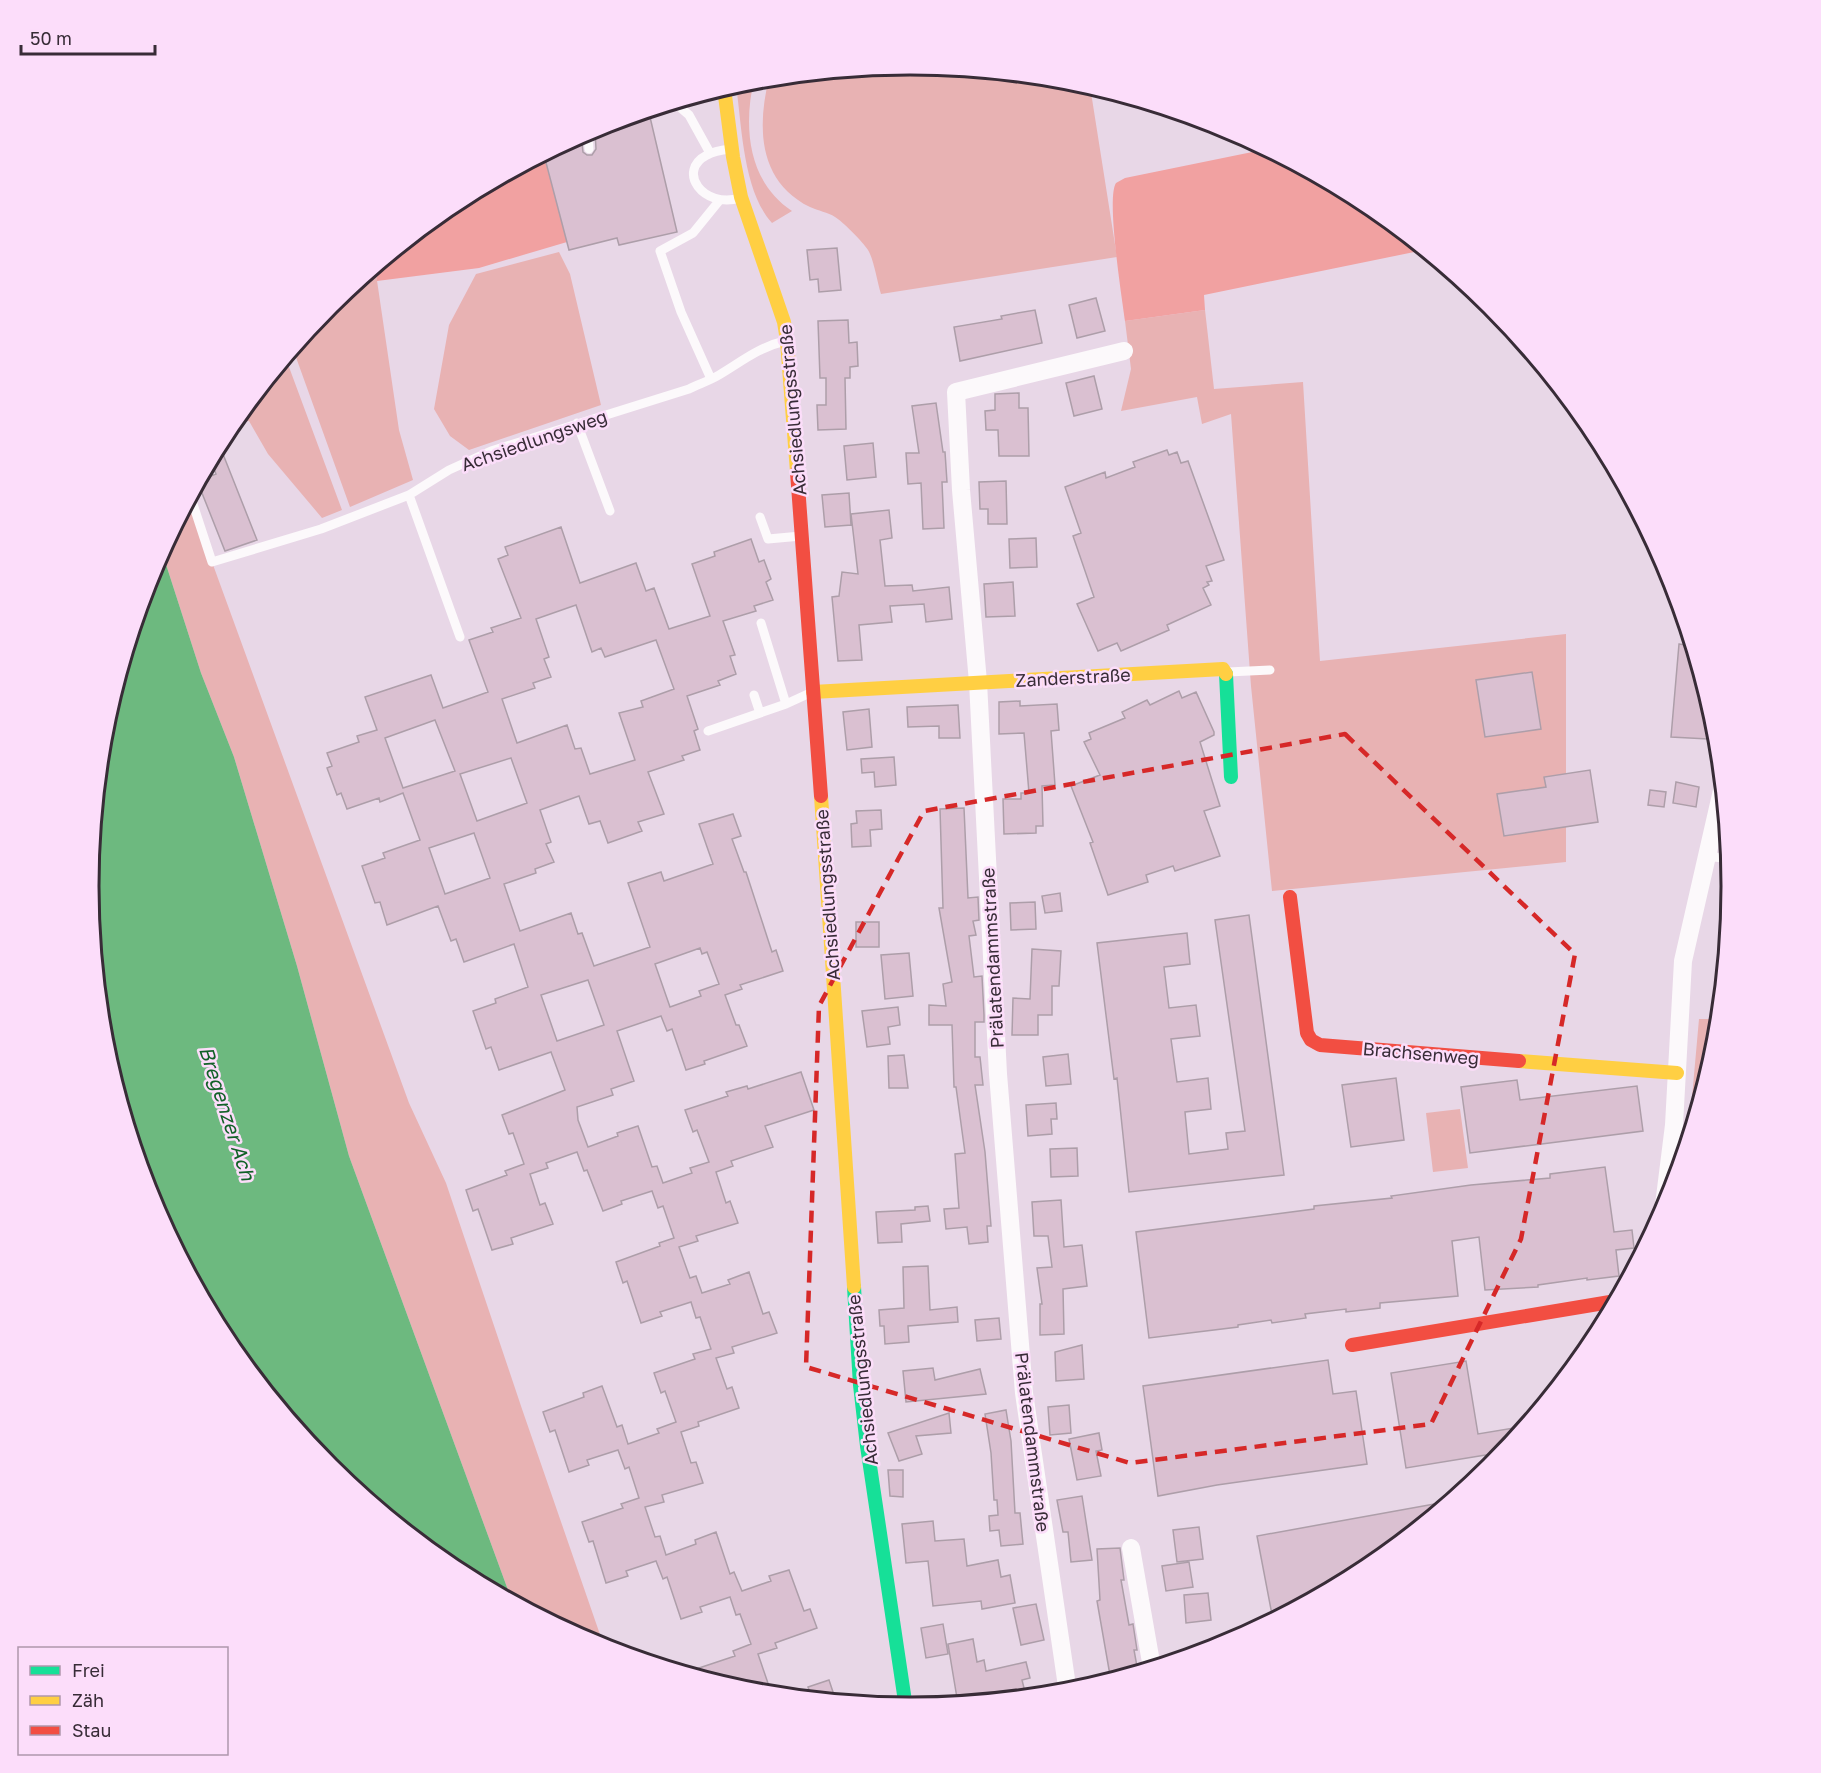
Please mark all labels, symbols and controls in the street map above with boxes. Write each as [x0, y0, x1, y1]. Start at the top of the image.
scale bar [21, 18, 154, 56]
text: 50 m [30, 27, 72, 49]
street label: Achsiedlungsstraße [774, 324, 810, 496]
street label: Achsiedlungsweg [458, 405, 610, 475]
street label: Zanderstraße [1015, 663, 1131, 691]
street label: Achsiedlungsstraße [810, 809, 844, 981]
street label: Prälatendammstraße [976, 867, 1008, 1049]
street label: Brachsenweg [1362, 1037, 1480, 1069]
water label: Bregenzer Ach [194, 1043, 261, 1184]
street label: Achsiedlungsstraße [842, 1294, 882, 1466]
street label: Prälatendammstraße [1011, 1351, 1055, 1533]
legend [18, 1647, 228, 1755]
text: Frei [72, 1659, 105, 1681]
text: Zäh [72, 1689, 104, 1711]
text: Stau [72, 1719, 111, 1741]

